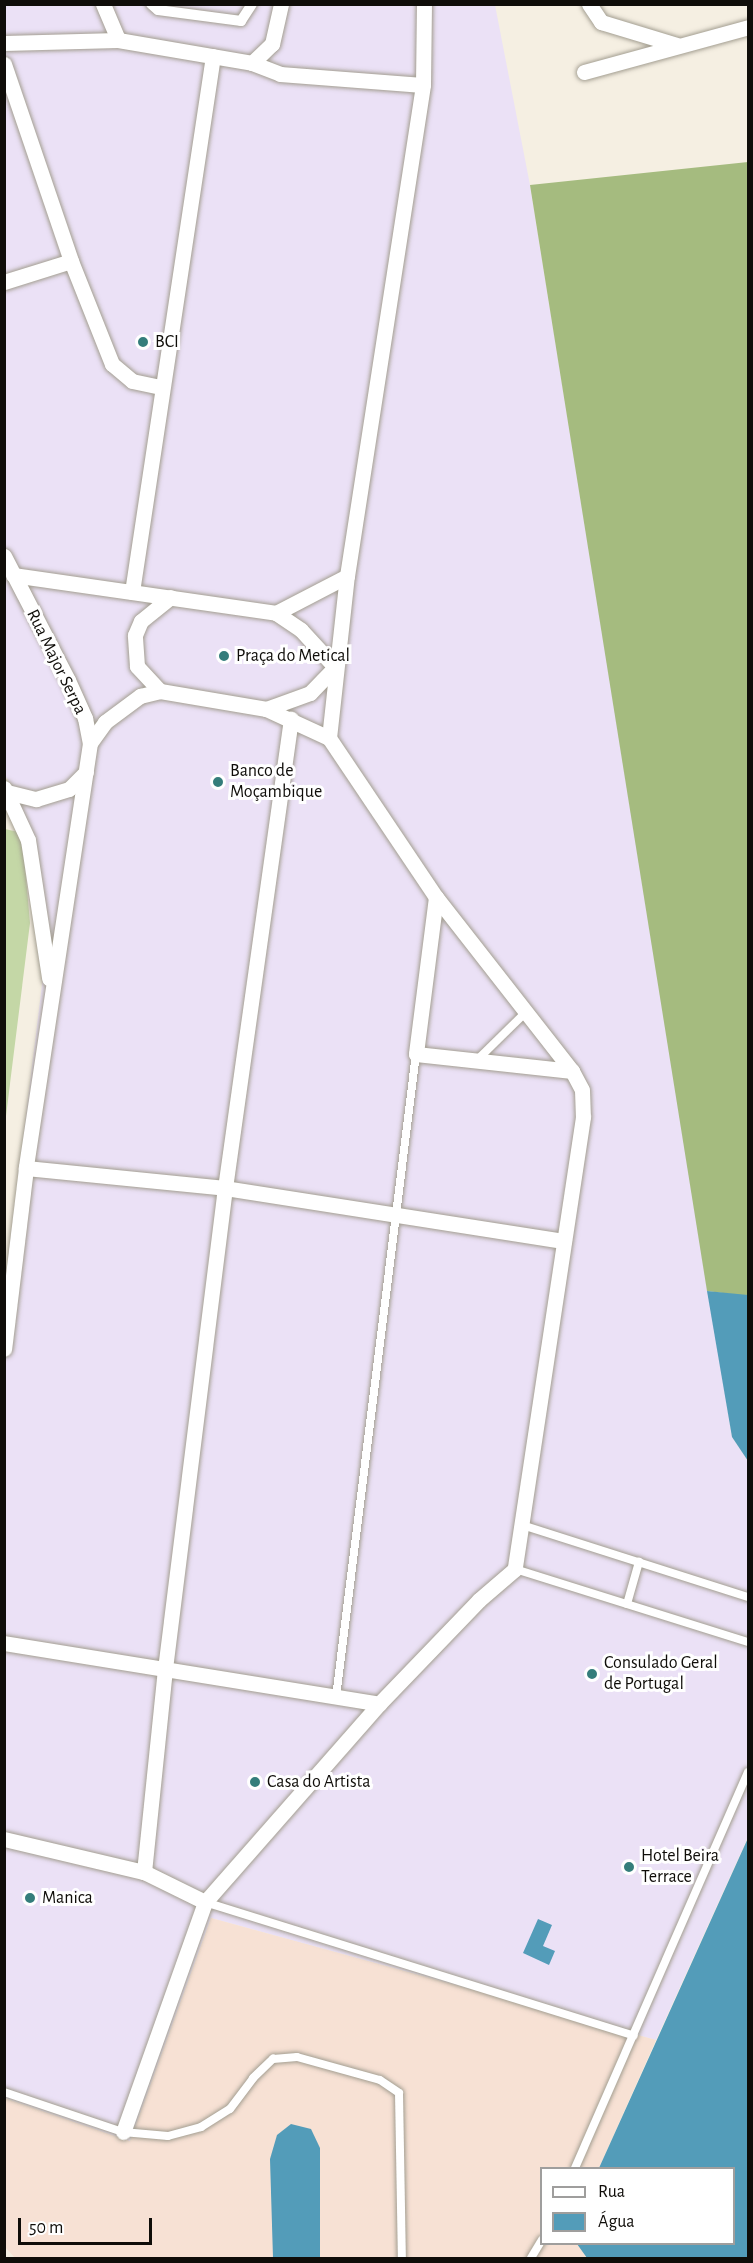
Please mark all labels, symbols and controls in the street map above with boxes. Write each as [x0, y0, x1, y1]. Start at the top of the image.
place label: BCI [155, 331, 179, 353]
marker: BCI [136, 335, 150, 349]
street label: Rua Major Serpa [21, 606, 91, 718]
place label: Praça do Metical [236, 645, 350, 667]
marker: Praça do Metical [217, 649, 231, 663]
place label: Banco de Moçambique [230, 761, 322, 804]
marker: Banco de Moçambique [211, 775, 225, 789]
place label: Consulado Geral de Portugal [604, 1653, 718, 1696]
marker: Consulado Geral de Portugal [585, 1667, 599, 1681]
place label: Casa do Artista [267, 1771, 371, 1793]
marker: Casa do Artista [248, 1775, 262, 1789]
place label: Hotel Beira Terrace [641, 1846, 719, 1888]
marker: Hotel Beira Terrace [622, 1860, 636, 1874]
place label: Manica [42, 1887, 93, 1909]
marker: Manica [23, 1891, 37, 1905]
legend [540, 2167, 735, 2245]
text: Rua [598, 2183, 625, 2201]
scale bar [21, 2206, 154, 2244]
text: Água [598, 2213, 635, 2231]
text: 50 m [29, 2219, 63, 2237]

